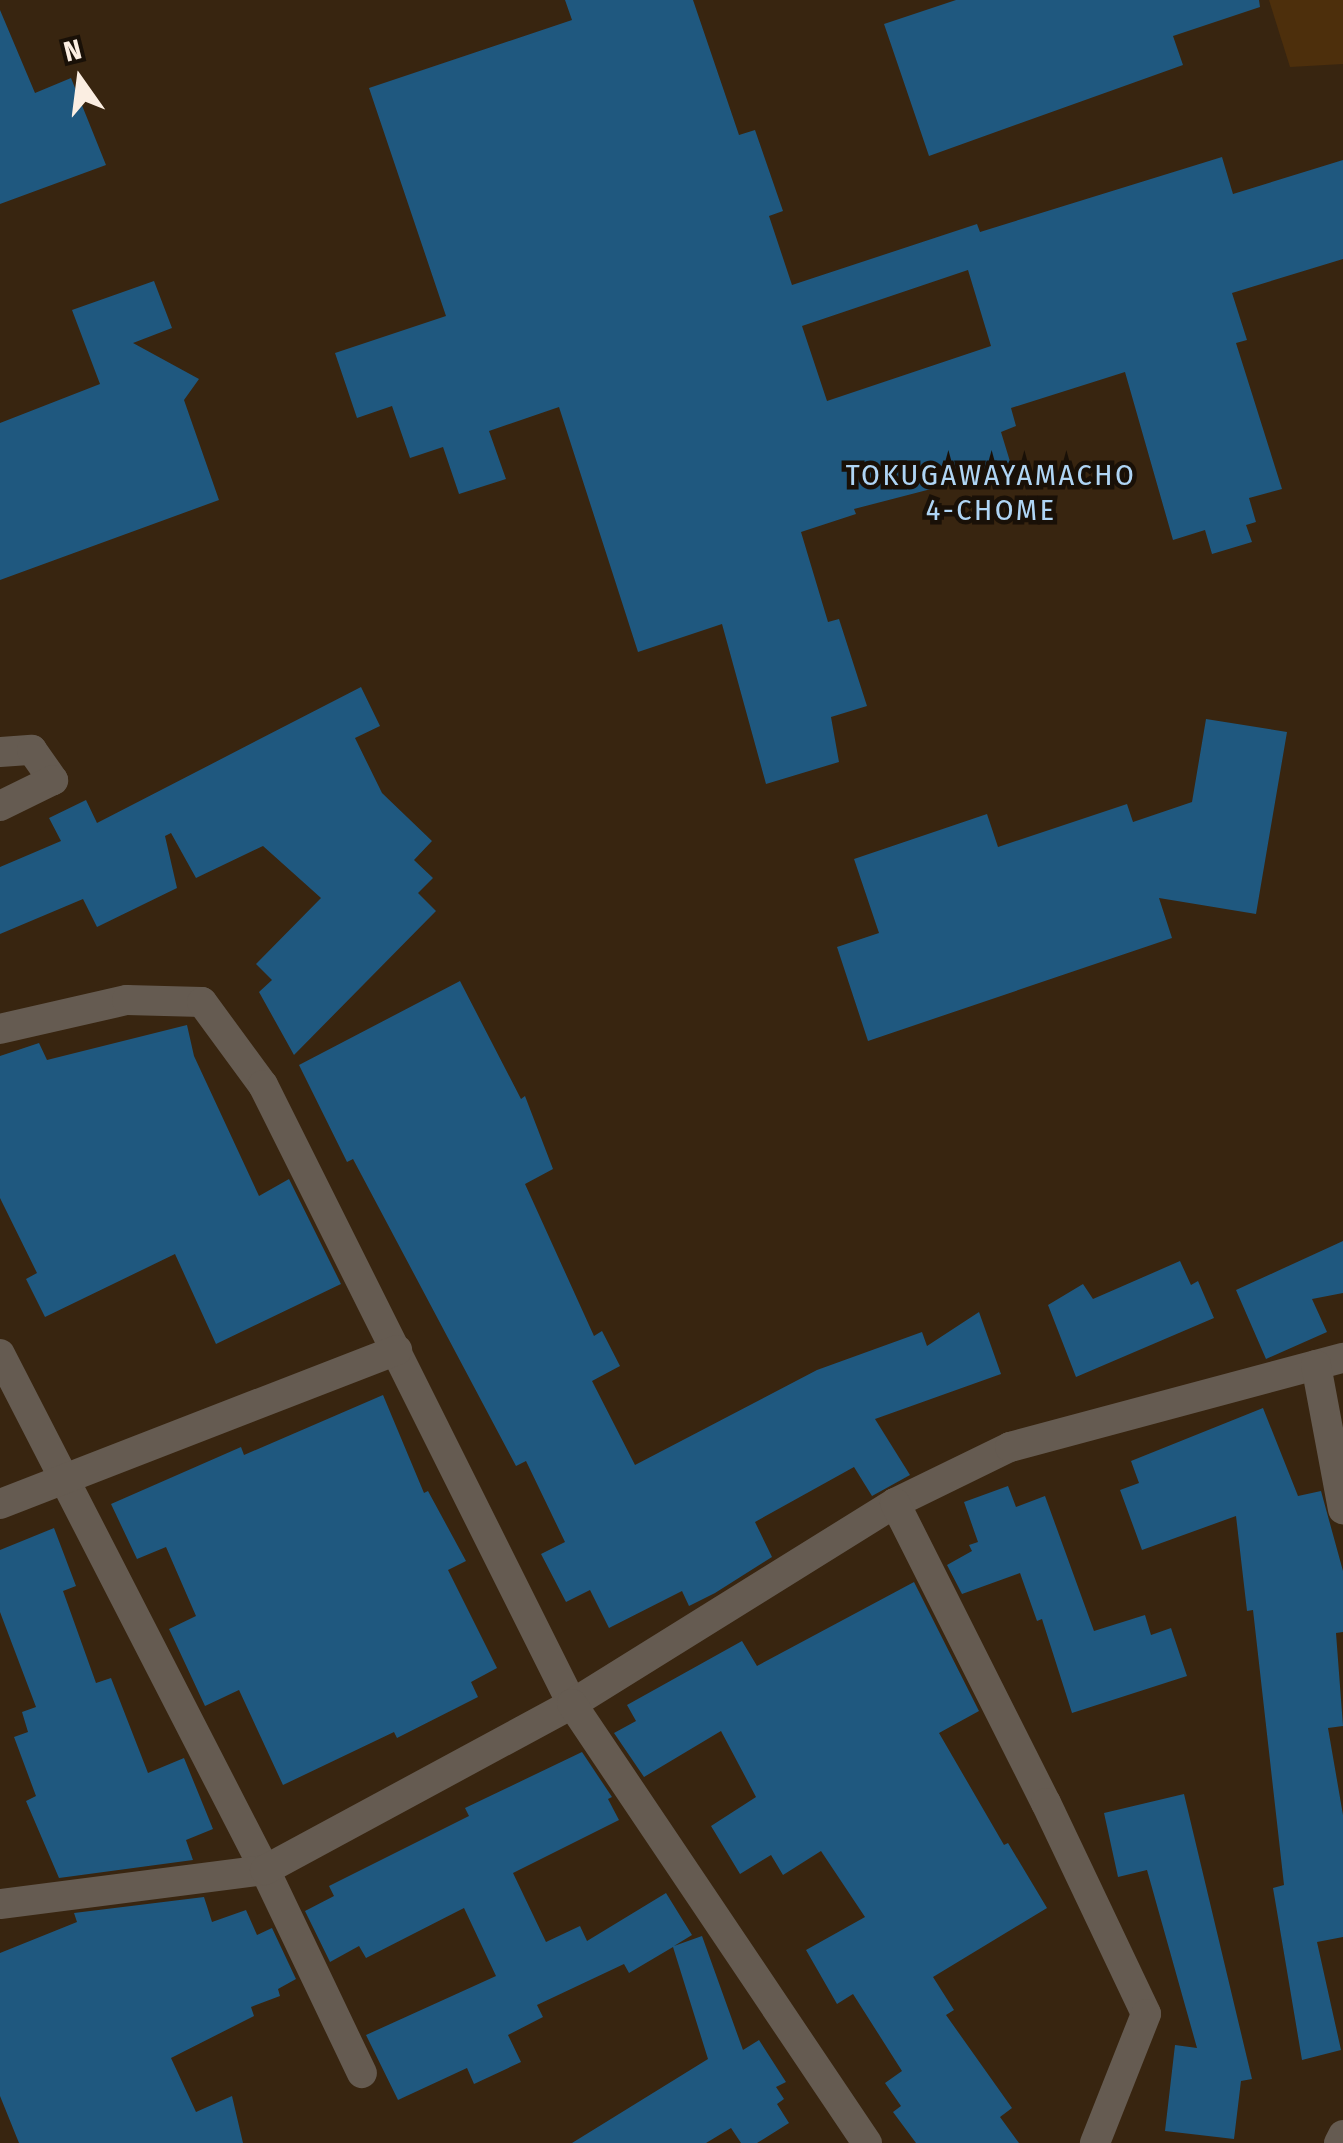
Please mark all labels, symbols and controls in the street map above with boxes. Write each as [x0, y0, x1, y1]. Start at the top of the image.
north arrow [30, 30, 130, 130]
text: N [60, 32, 85, 68]
district label: TOKUGAWAYAMACHO 4-CHOME [846, 457, 1136, 528]

